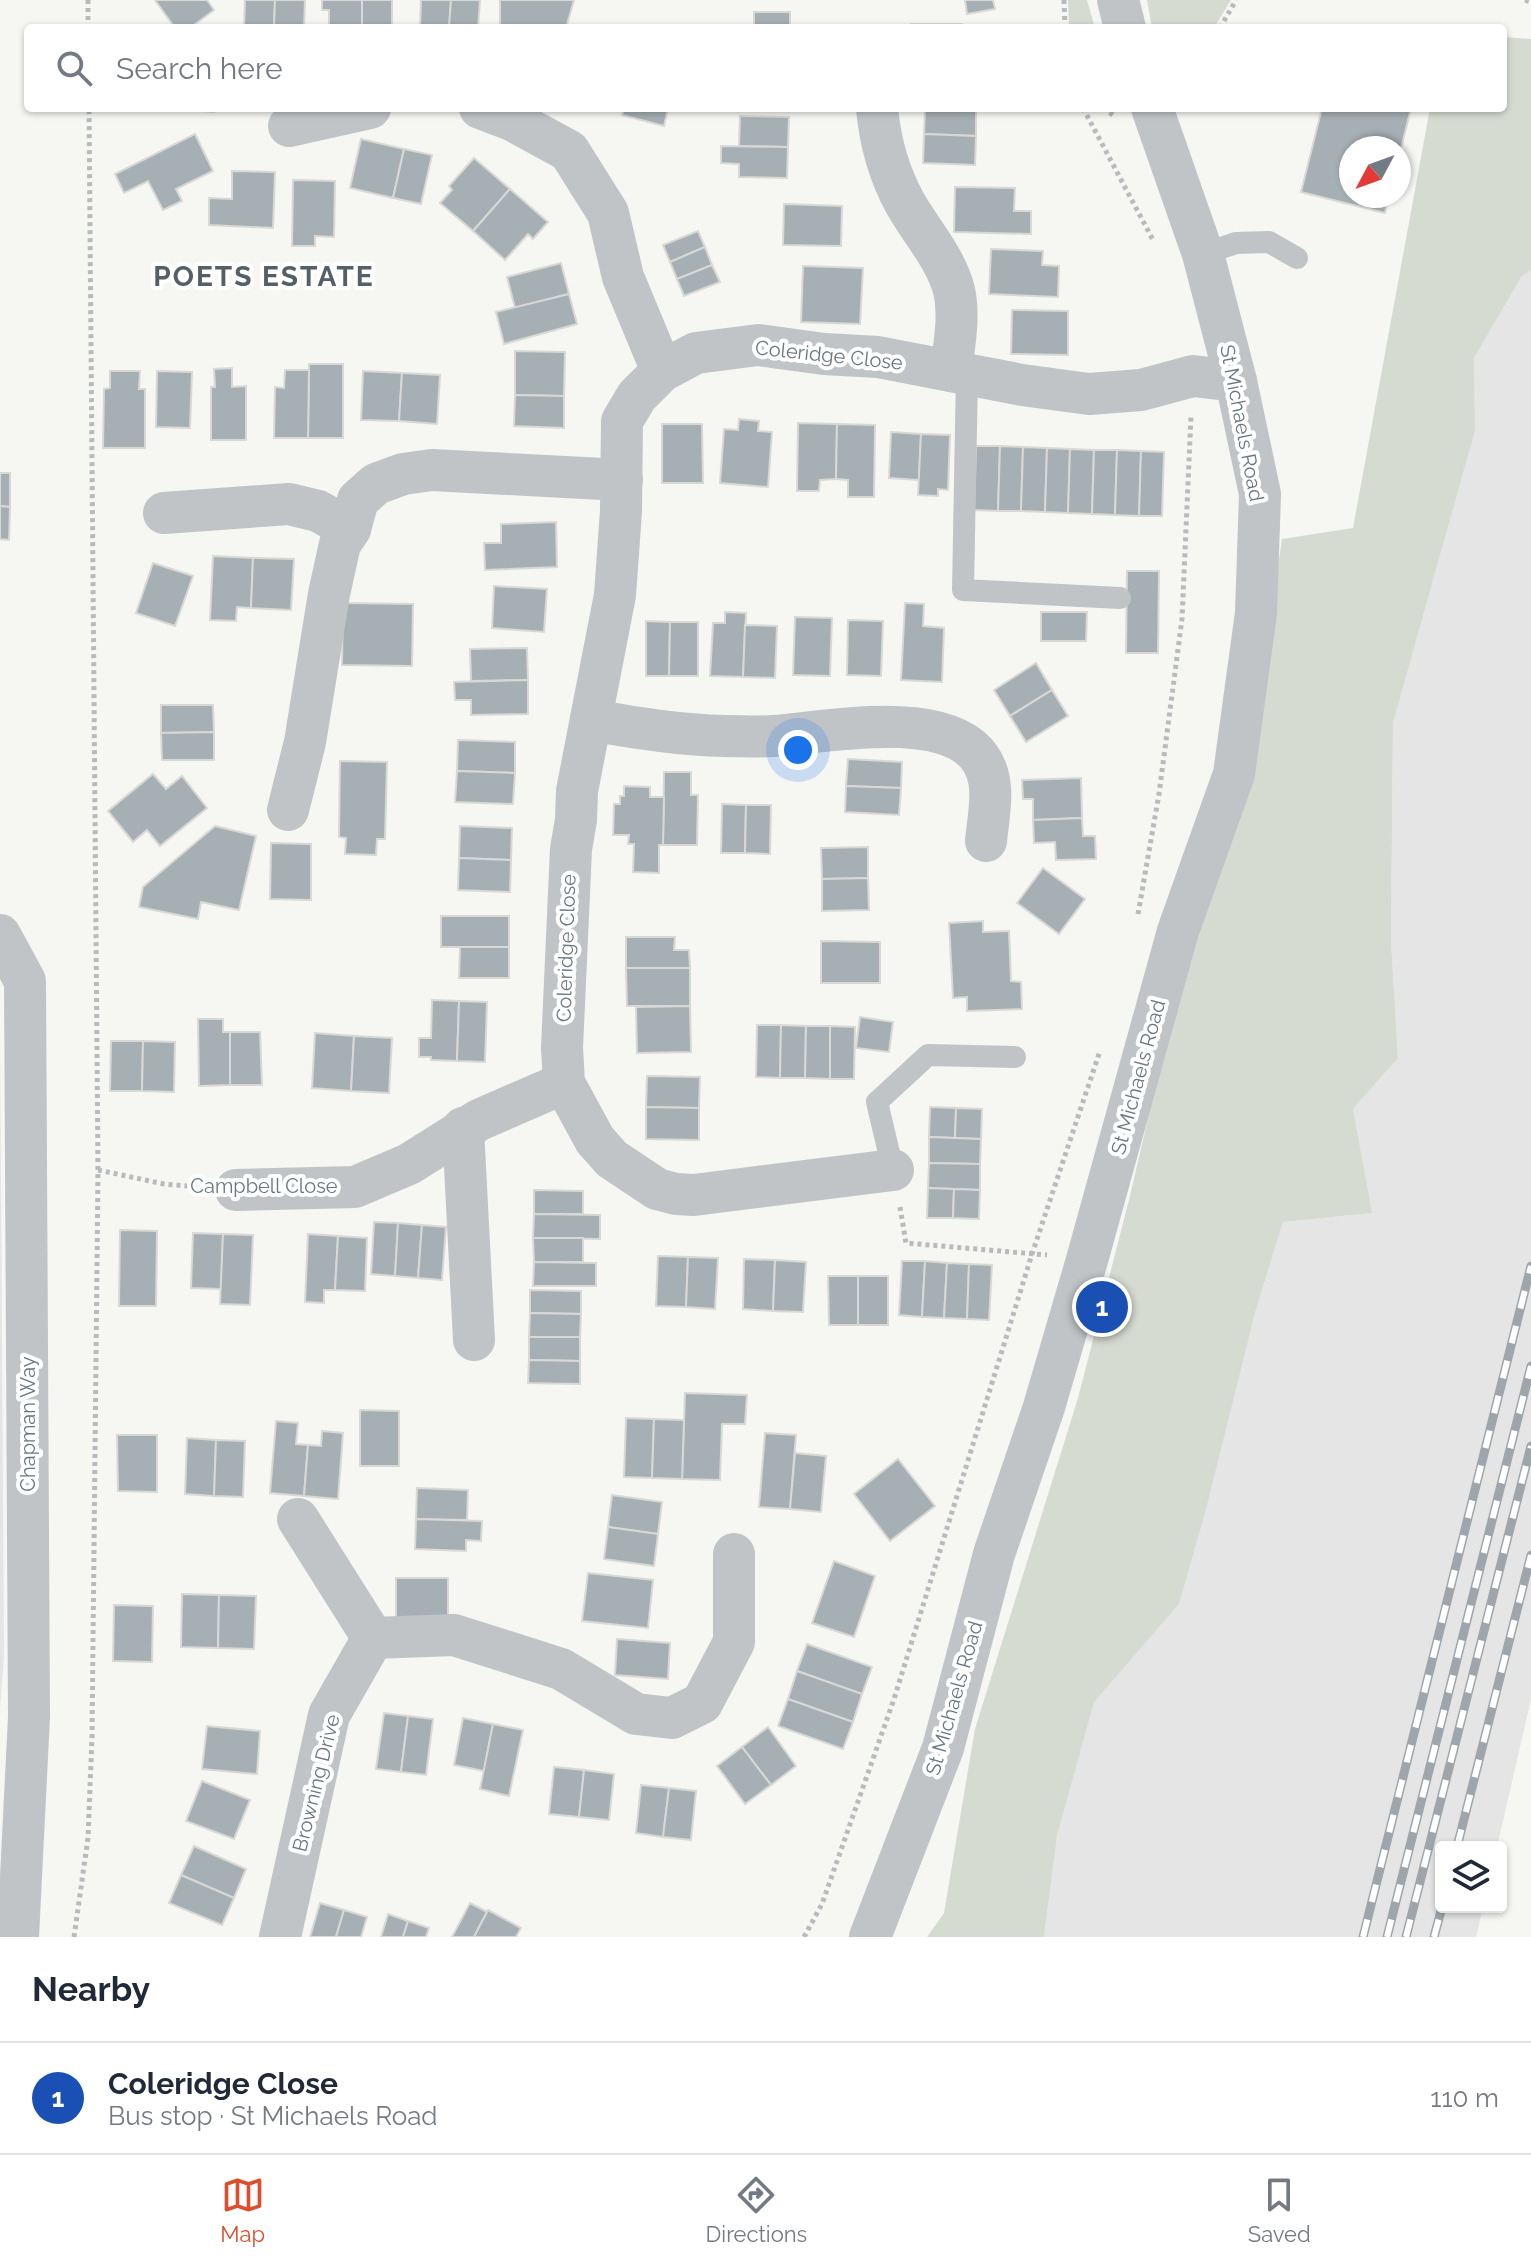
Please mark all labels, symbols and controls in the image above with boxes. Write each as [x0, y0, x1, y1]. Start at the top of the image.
search box [24, 24, 1507, 112]
icon: search [52, 46, 96, 90]
text: Search here [116, 51, 283, 86]
north arrow [1339, 136, 1411, 208]
district label: POETS ESTATE [153, 260, 375, 293]
street label: Coleridge Close [754, 335, 904, 375]
street label: St Michaels Road [1215, 343, 1269, 503]
your location [778, 730, 818, 770]
street label: Coleridge Close [551, 873, 581, 1023]
street label: St Michaels Road [1106, 997, 1170, 1157]
street label: Campbell Close [190, 1174, 338, 1198]
pin: 1 [1076, 1277, 1128, 1337]
street label: Chapman Way [16, 1356, 40, 1492]
street label: St Michaels Road [921, 1618, 987, 1778]
street label: Browning Drive [287, 1712, 345, 1854]
map controls [1435, 1841, 1507, 1913]
button: layers [1435, 1841, 1507, 1913]
text: Nearby [32, 1969, 150, 2009]
text: Coleridge Close [108, 2066, 338, 2101]
text: 1 [52, 2083, 64, 2113]
text: 110 m [1430, 2083, 1499, 2113]
text: Bus stop · St Michaels Road [108, 2101, 438, 2131]
tab: Map [220, 2173, 265, 2247]
tab: Directions [706, 2173, 807, 2247]
tab: Saved [1248, 2173, 1311, 2247]

